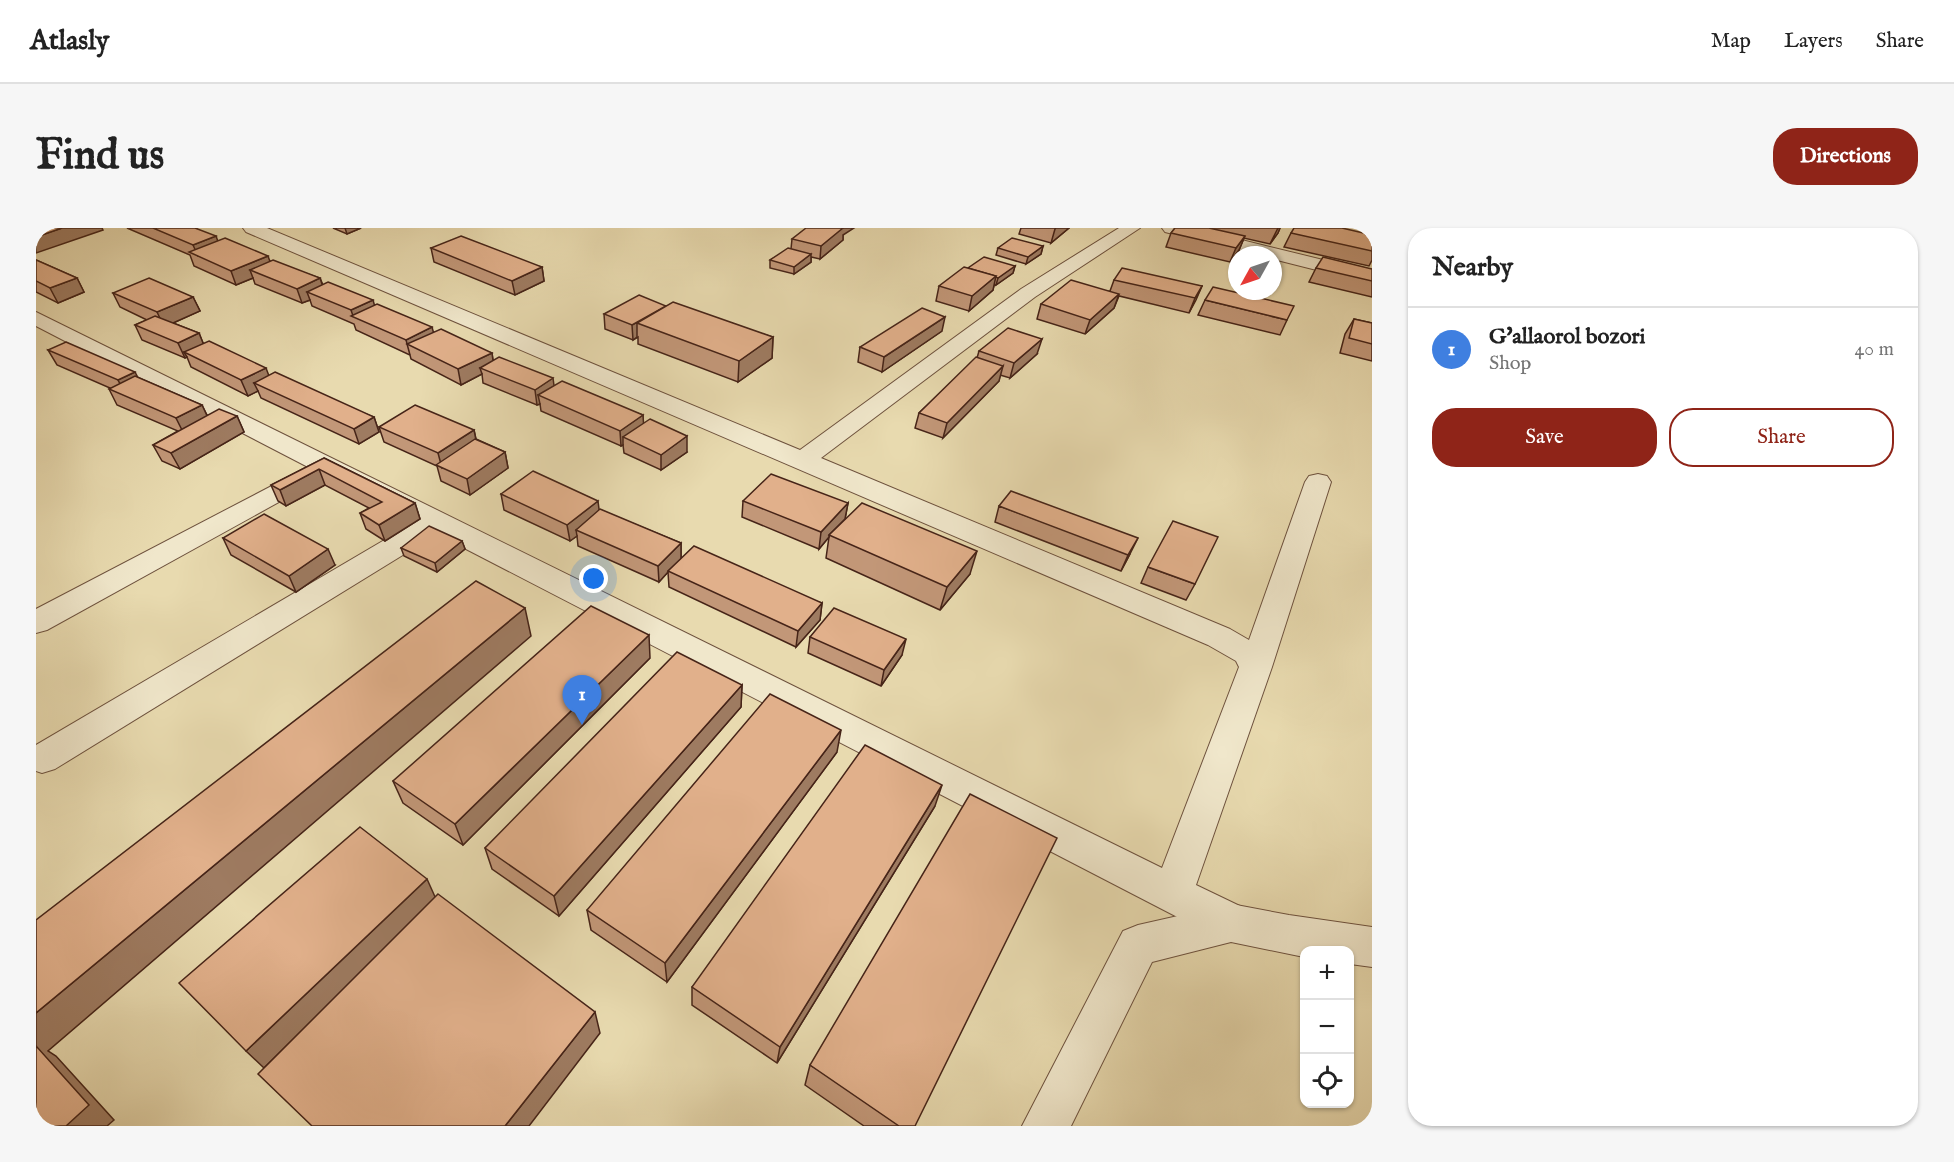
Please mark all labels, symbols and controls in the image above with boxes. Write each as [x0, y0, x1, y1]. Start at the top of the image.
text: Atlasly [30, 24, 109, 59]
text: Map [1711, 28, 1751, 55]
text: Layers [1784, 28, 1843, 55]
text: Share [1876, 28, 1924, 55]
button: Directions [1773, 128, 1918, 185]
text: Find us [36, 130, 164, 183]
north arrow [1228, 246, 1282, 300]
text: Nearby [1432, 251, 1513, 284]
text: G'allaorol bozori [1489, 323, 1645, 351]
text: 1 [1448, 337, 1455, 362]
text: 40 m [1855, 337, 1894, 362]
text: Shop [1489, 351, 1531, 376]
button: Save [1432, 408, 1657, 467]
button: Share [1669, 408, 1894, 467]
your location [579, 564, 608, 593]
pin: 1 [562, 676, 602, 725]
map controls [1300, 946, 1354, 1108]
button: + [1300, 946, 1354, 1000]
button: − [1300, 1000, 1354, 1054]
button: locate [1300, 1054, 1354, 1108]

